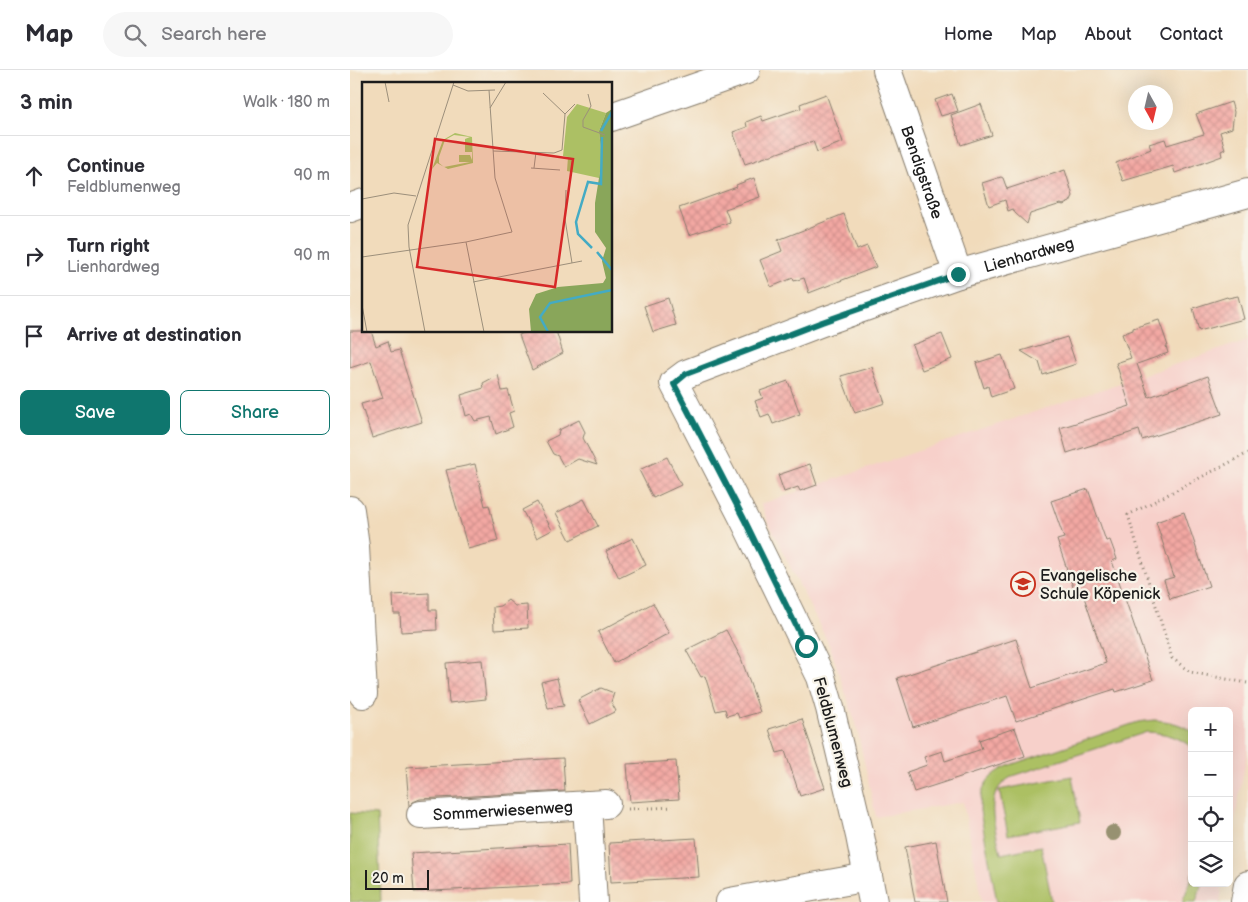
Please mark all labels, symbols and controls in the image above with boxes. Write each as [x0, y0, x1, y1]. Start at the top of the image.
search box [103, 12, 453, 57]
text: Map [25, 20, 73, 49]
icon: search [121, 21, 149, 49]
text: Search here [161, 23, 267, 46]
text: Home [944, 24, 993, 45]
text: Map [1021, 24, 1057, 45]
text: About [1085, 24, 1132, 45]
text: Contact [1160, 24, 1223, 45]
inset map [362, 82, 612, 332]
north arrow [1128, 85, 1173, 130]
text: 3 min [20, 90, 73, 115]
text: Walk · 180 m [243, 93, 330, 112]
street label: Bendigstraße [896, 123, 946, 222]
text: Continue [67, 155, 145, 178]
icon: ahead [20, 162, 48, 190]
text: 90 m [294, 166, 330, 185]
text: Feldblumenweg [67, 178, 181, 197]
street label: Lienhardweg [982, 234, 1076, 277]
text: Turn right [67, 235, 150, 258]
icon: right [20, 242, 48, 270]
text: 90 m [294, 246, 330, 265]
text: Lienhardweg [67, 258, 160, 277]
route end [947, 263, 970, 286]
icon: arrive [20, 322, 48, 350]
text: Arrive at destination [67, 324, 242, 347]
button: Save [20, 390, 170, 435]
button: Share [180, 390, 330, 435]
place label: Evangelische Schule Köpenick [1040, 567, 1160, 604]
school or university icon: Evangelische Schule Köpenick [1010, 571, 1036, 597]
route start [795, 635, 818, 658]
street label: Feldblumenweg [809, 675, 856, 790]
map controls [1188, 707, 1233, 887]
button: + [1188, 707, 1233, 752]
button: − [1188, 752, 1233, 797]
button: locate [1188, 797, 1233, 842]
street label: Sommerwiesenweg [432, 798, 573, 825]
button: layers [1188, 842, 1233, 887]
scale bar [365, 867, 429, 890]
text: 20 m [372, 870, 404, 887]

